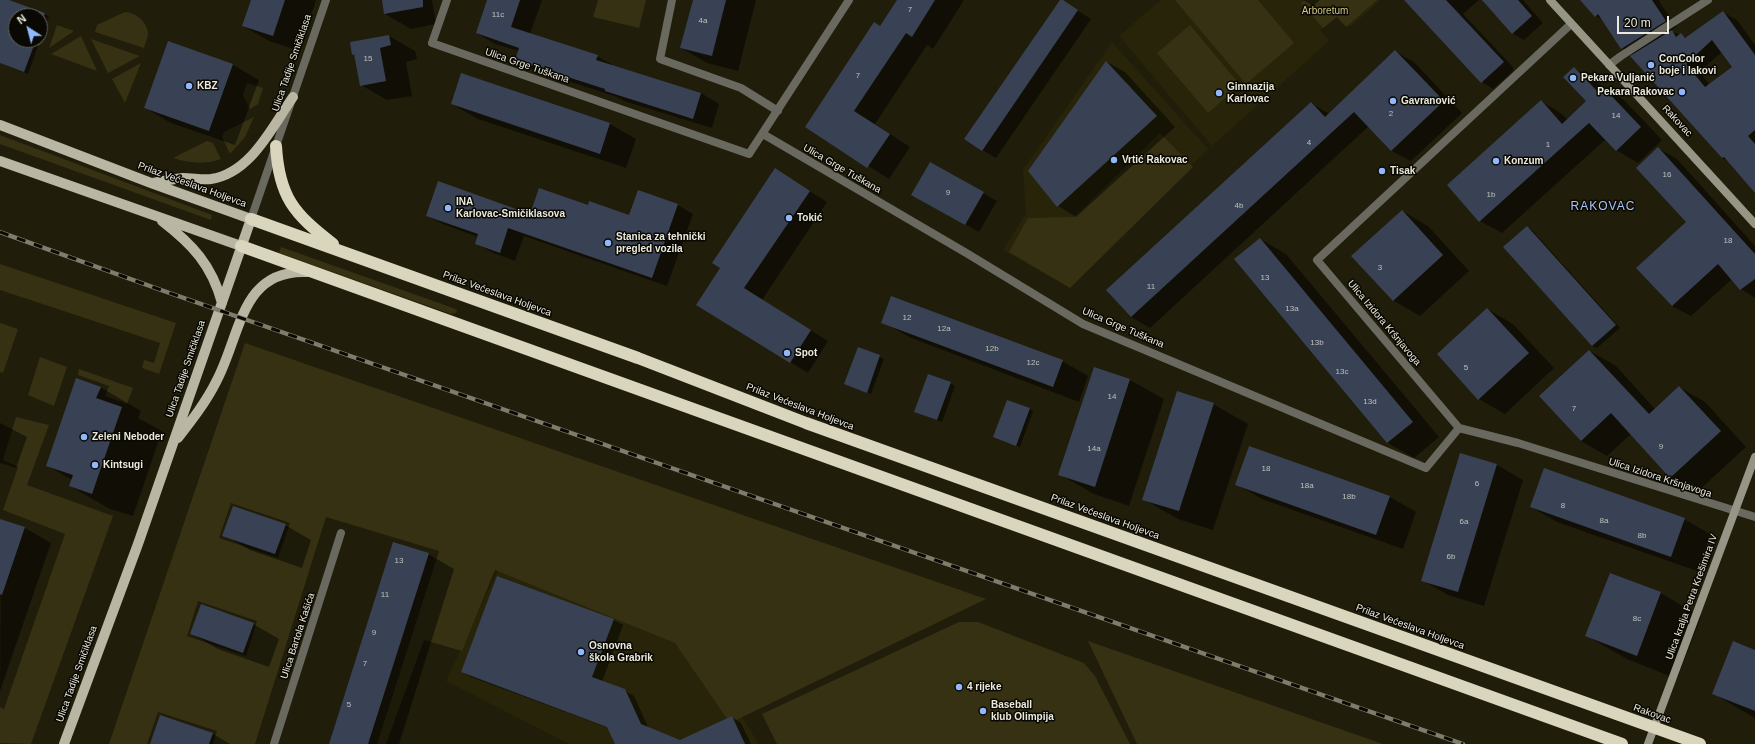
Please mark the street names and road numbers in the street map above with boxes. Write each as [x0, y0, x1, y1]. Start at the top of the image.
street label: Ulica Tadije Smičiklasa [270, 13, 314, 113]
street label: Ulica Grge Tuškana [483, 46, 571, 86]
street label: Rakovac [1659, 103, 1695, 139]
street label: Ulica Grge Tuškana [801, 142, 883, 196]
street label: Prilaz Većeslava Holjevca [136, 160, 248, 210]
street label: Prilaz Većeslava Holjevca [441, 269, 553, 319]
street label: Ulica Izidora Kršnjavoga [1345, 278, 1423, 368]
street label: Ulica Grge Tuškana [1080, 305, 1166, 351]
street label: Ulica Tadije Smičiklasa [164, 319, 208, 419]
street label: Prilaz Većeslava Holjevca [744, 381, 856, 433]
street label: Ulica Izidora Kršnjavoga [1607, 456, 1713, 500]
street label: Prilaz Većeslava Holjevca [1049, 492, 1161, 542]
street label: Ulica kralja Petra Krešimira IV [1664, 533, 1720, 661]
street label: Ulica Bartola Kašića [278, 592, 318, 680]
street label: Prilaz Većeslava Holjevca [1354, 602, 1466, 652]
street label: Ulica Tadije Smičiklasa [54, 624, 100, 724]
street label: Rakovac [1632, 702, 1672, 726]

